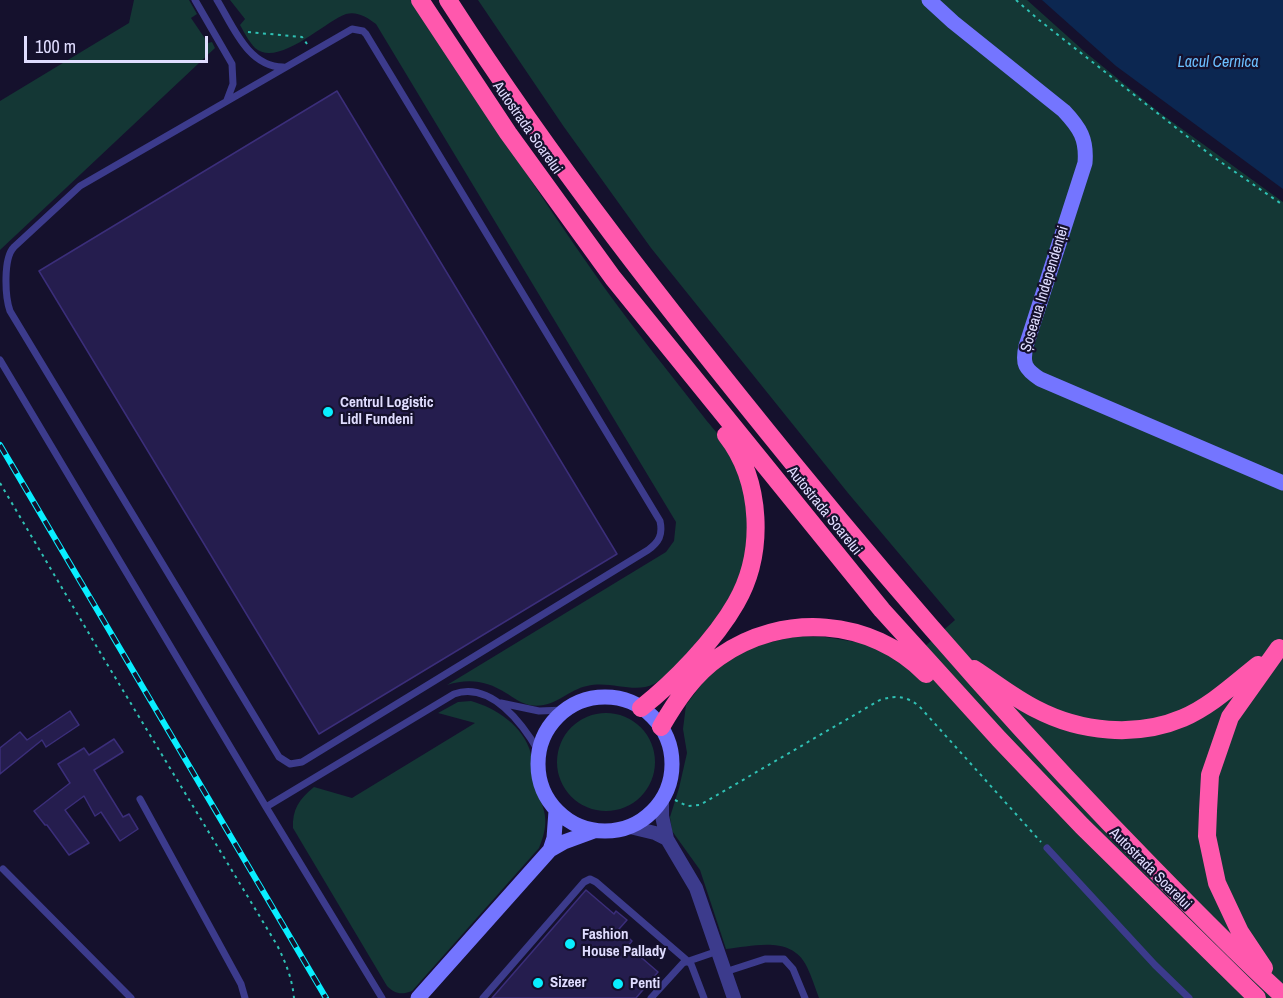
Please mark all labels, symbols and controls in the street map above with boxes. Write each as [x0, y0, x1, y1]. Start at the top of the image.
scale bar [27, 24, 212, 62]
text: 100 m [35, 34, 76, 59]
water label: Lacul Cernica [1178, 53, 1258, 73]
street label: Autostrada Soarelui [488, 78, 566, 178]
street label: Șoseaua Independenței [1017, 224, 1073, 354]
place label: Centrul Logistic Lidl Fundeni [340, 394, 434, 429]
marker: Centrul Logistic Lidl Fundeni [321, 405, 335, 419]
street label: Autostrada Soarelui [783, 463, 865, 559]
street label: Autostrada Soarelui [1105, 824, 1195, 914]
place label: Fashion House Pallady [582, 926, 666, 961]
marker: Fashion House Pallady [563, 937, 577, 951]
place label: Sizeer [550, 974, 586, 992]
place label: Penti [630, 975, 660, 993]
marker: Sizeer [531, 976, 545, 990]
marker: Penti [611, 977, 625, 991]

